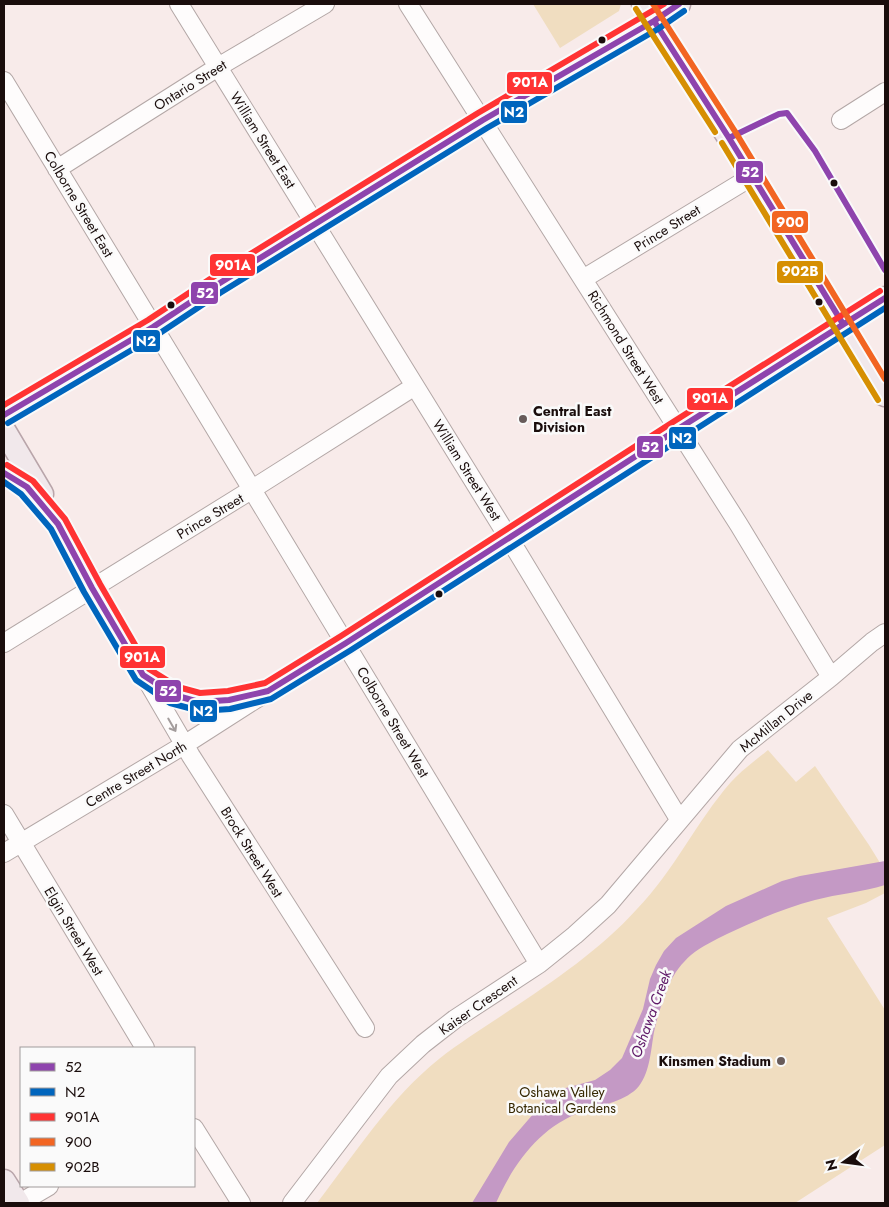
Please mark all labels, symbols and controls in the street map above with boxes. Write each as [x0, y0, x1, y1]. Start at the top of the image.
unlabelled marker [597, 35, 607, 45]
street label: Ontario Street [150, 54, 231, 115]
line badge: 901A [506, 71, 553, 95]
text: 901A [512, 72, 549, 92]
street label: William Street East [225, 88, 301, 193]
line badge: N2 [500, 100, 528, 124]
text: N2 [504, 102, 524, 122]
street label: Colborne Street East [39, 147, 119, 261]
line badge: 52 [735, 160, 764, 184]
text: 52 [741, 162, 759, 182]
unlabelled marker [829, 178, 839, 188]
street label: Prince Street [630, 199, 705, 256]
line badge: 900 [771, 210, 809, 234]
text: 900 [776, 212, 804, 232]
line badge: 901A [209, 253, 256, 277]
text: 901A [215, 255, 252, 275]
line badge: 902B [776, 260, 824, 284]
text: 902B [781, 261, 819, 281]
line badge: 52 [190, 281, 219, 305]
text: 52 [196, 283, 214, 303]
street label: Richmond Street West [583, 287, 669, 408]
unlabelled marker [814, 297, 824, 307]
unlabelled marker [166, 300, 176, 310]
line badge: N2 [132, 329, 161, 353]
text: N2 [136, 331, 156, 351]
line badge: 901A [686, 387, 734, 411]
text: 901A [692, 388, 729, 408]
place label: Central East Division [533, 401, 612, 437]
marker: Central East Division [517, 413, 529, 425]
street label: William Street West [428, 416, 507, 525]
line badge: N2 [668, 426, 697, 450]
text: N2 [672, 428, 692, 448]
line badge: 52 [636, 435, 664, 459]
text: 52 [641, 437, 659, 457]
street label: Prince Street [173, 488, 248, 544]
unlabelled marker [434, 589, 444, 599]
line badge: 901A [119, 645, 166, 669]
text: 901A [124, 647, 161, 667]
street label: Colborne Street West [352, 663, 434, 782]
line badge: 52 [154, 679, 182, 703]
text: 52 [159, 681, 177, 701]
street label: McMillan Drive [735, 685, 817, 757]
line badge: N2 [189, 699, 218, 723]
text: N2 [193, 701, 213, 721]
one-way arrow [168, 717, 178, 732]
street label: Centre Street North [82, 736, 190, 812]
street label: Brock Street West [216, 803, 288, 902]
street label: Elgin Street West [40, 883, 109, 980]
water label: Oshawa Creek [625, 966, 677, 1061]
street label: Kaiser Crescent [435, 970, 522, 1040]
legend [20, 1047, 195, 1187]
place label: Kinsmen Stadium [658, 1051, 771, 1071]
marker: Kinsmen Stadium [775, 1055, 787, 1067]
text: 52 [65, 1056, 82, 1078]
text: N2 [65, 1081, 85, 1103]
park label: Oshawa Valley Botanical Gardens [508, 1082, 616, 1118]
text: 901A [65, 1106, 99, 1128]
text: 900 [65, 1131, 92, 1153]
north arrow [819, 1137, 869, 1187]
text: 902B [65, 1156, 100, 1178]
text: N [820, 1157, 842, 1173]

